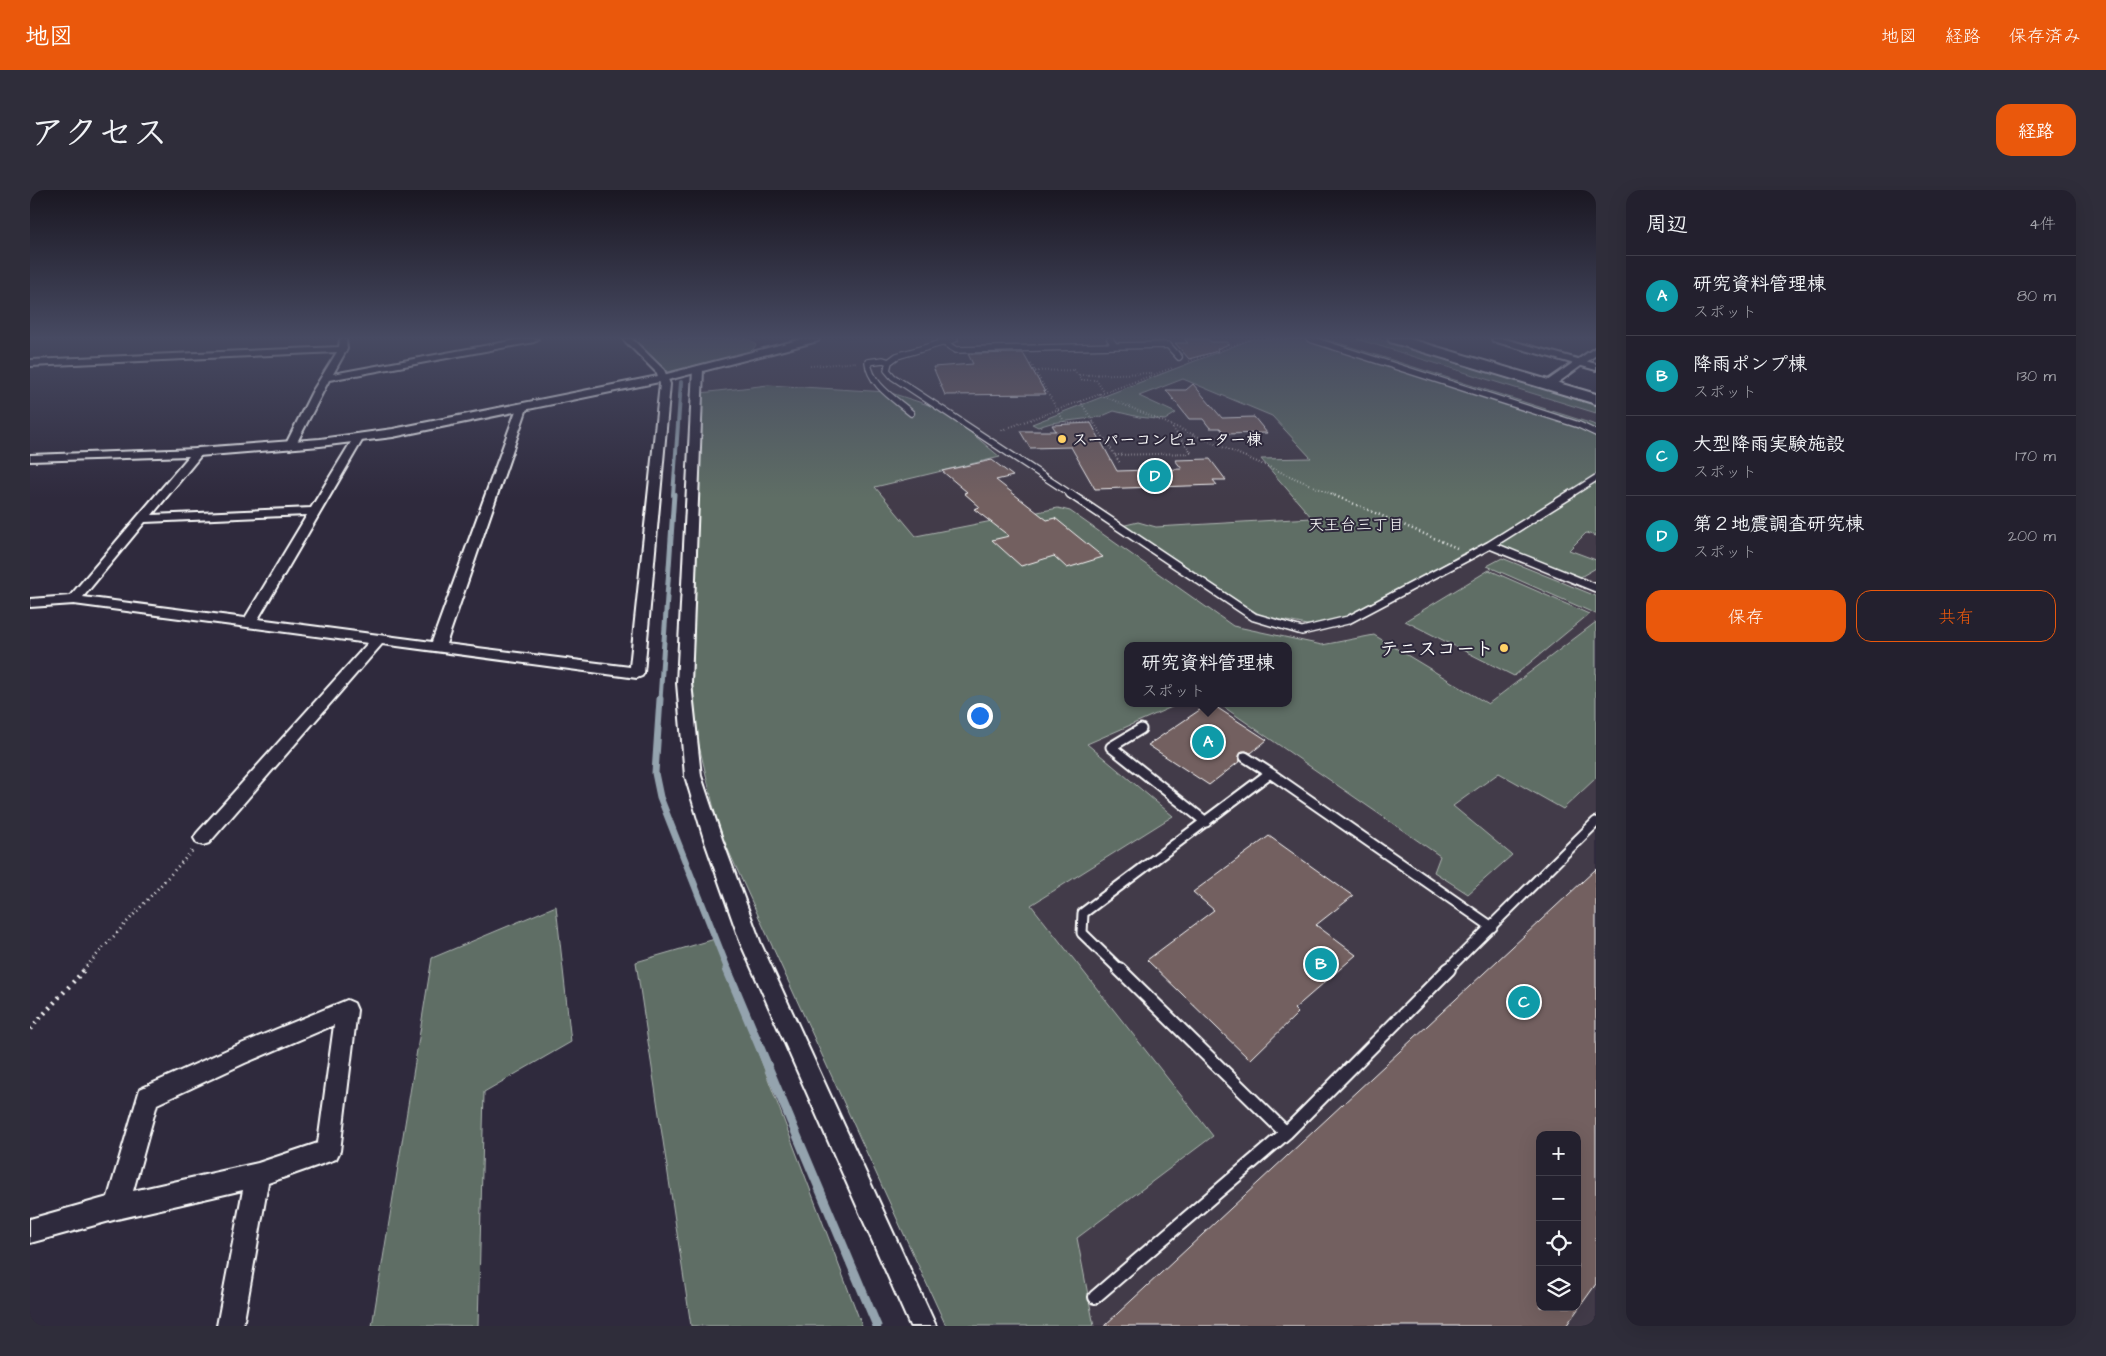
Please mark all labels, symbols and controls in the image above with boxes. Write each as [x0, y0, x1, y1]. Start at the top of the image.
text: 地図 [25, 20, 73, 54]
text: 地図 [1881, 24, 1917, 49]
text: 経路 [1945, 24, 1981, 49]
text: 保存済み [2009, 24, 2081, 49]
button: 経路 [1996, 104, 2076, 156]
text: アクセス [30, 109, 168, 158]
text: 周辺 [1646, 210, 1688, 239]
text: 4件 [2029, 213, 2056, 235]
text: 研究資料管理棟 [1693, 271, 1826, 298]
text: A [1657, 285, 1667, 307]
text: 80 m [2017, 285, 2056, 307]
text: スポット [1693, 301, 1757, 323]
text: 降雨ポンプ棟 [1693, 351, 1807, 378]
text: B [1656, 365, 1668, 387]
text: 130 m [2017, 365, 2056, 387]
text: スポット [1693, 381, 1757, 403]
place label: スーパーコンピューター棟 [1072, 429, 1263, 451]
text: 大型降雨実験施設 [1693, 431, 1845, 458]
marker: スーパーコンピューター棟 [1056, 433, 1068, 445]
text: C [1656, 445, 1668, 467]
text: 170 m [2015, 445, 2056, 467]
pin: D [1139, 457, 1171, 495]
text: スポット [1693, 461, 1757, 483]
text: 第２地震調査研究棟 [1693, 511, 1864, 538]
district label: 天王台三丁目 [1308, 514, 1404, 536]
text: D [1657, 525, 1667, 547]
text: 200 m [2008, 525, 2056, 547]
text: スポット [1693, 541, 1757, 563]
button: 保存 [1646, 590, 1846, 642]
button: 共有 [1856, 590, 2056, 642]
place label: テニスコート [1380, 636, 1494, 663]
popup [1124, 642, 1292, 707]
marker: テニスコート [1498, 642, 1510, 654]
text: 研究資料管理棟 [1141, 650, 1275, 677]
text: スポット [1141, 680, 1206, 702]
your location [967, 703, 993, 729]
pin: A [1192, 723, 1224, 761]
pin: B [1305, 945, 1337, 983]
pin: C [1508, 983, 1540, 1021]
map controls [1536, 1131, 1581, 1311]
button: + [1536, 1131, 1581, 1176]
button: − [1536, 1176, 1581, 1221]
button: locate [1536, 1221, 1581, 1266]
button: layers [1536, 1266, 1581, 1311]

